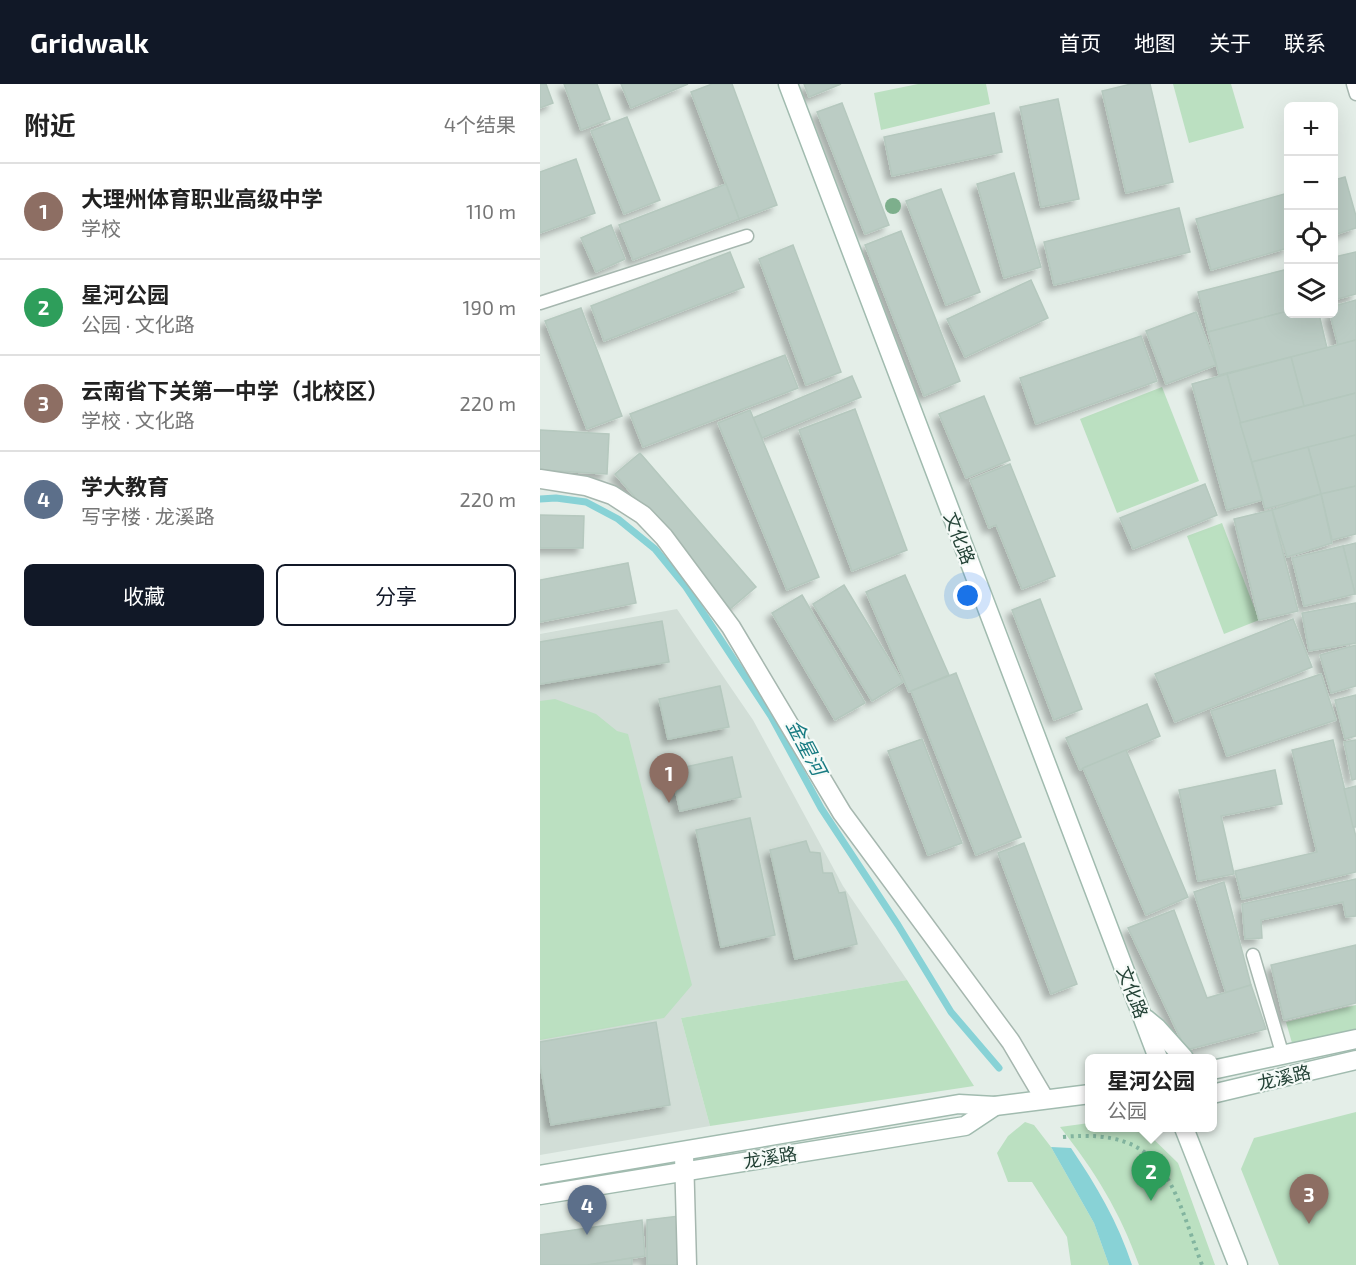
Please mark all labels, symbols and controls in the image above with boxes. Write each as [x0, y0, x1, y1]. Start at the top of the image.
text: Gridwalk [30, 25, 149, 59]
text: 首页 [1059, 30, 1101, 55]
text: 地图 [1134, 30, 1176, 55]
text: 关于 [1209, 30, 1251, 55]
text: 联系 [1284, 30, 1326, 55]
map controls [1284, 102, 1338, 318]
button: + [1284, 102, 1338, 156]
text: 附近 [24, 109, 76, 140]
text: 4个结果 [444, 112, 516, 136]
button: − [1284, 156, 1338, 210]
text: 大理州体育职业高级中学 [81, 185, 323, 211]
text: 1 [39, 199, 48, 223]
text: 110 m [466, 199, 516, 223]
button: locate [1284, 210, 1338, 264]
text: 学校 [81, 216, 121, 240]
button: layers [1284, 264, 1338, 318]
text: 星河公园 [81, 281, 169, 307]
text: 2 [38, 295, 49, 319]
text: 190 m [463, 295, 516, 319]
text: 公园 · 文化路 [81, 312, 195, 336]
text: 云南省下关第一中学（北校区） [81, 377, 389, 403]
text: 3 [38, 391, 49, 415]
text: 220 m [459, 391, 516, 415]
text: 学校 · 文化路 [81, 408, 195, 432]
text: 学大教育 [81, 473, 169, 499]
text: 4 [37, 487, 50, 511]
text: 220 m [459, 487, 516, 511]
text: 写字楼 · 龙溪路 [81, 504, 215, 528]
street label: 文化路 [940, 509, 980, 567]
button: 收藏 [24, 564, 264, 626]
button: 分享 [276, 564, 516, 626]
your location [953, 581, 982, 610]
water label: 金星河 [782, 715, 834, 783]
pin: 1 [650, 754, 688, 803]
street label: 文化路 [1113, 963, 1153, 1021]
popup [1085, 1054, 1217, 1132]
street label: 龙溪路 [1255, 1060, 1313, 1094]
text: 星河公园 [1107, 1067, 1195, 1093]
text: 公园 [1107, 1098, 1147, 1122]
street label: 龙溪路 [742, 1142, 798, 1172]
pin: 2 [1132, 1152, 1170, 1201]
pin: 3 [1290, 1174, 1328, 1224]
pin: 4 [568, 1186, 606, 1235]

